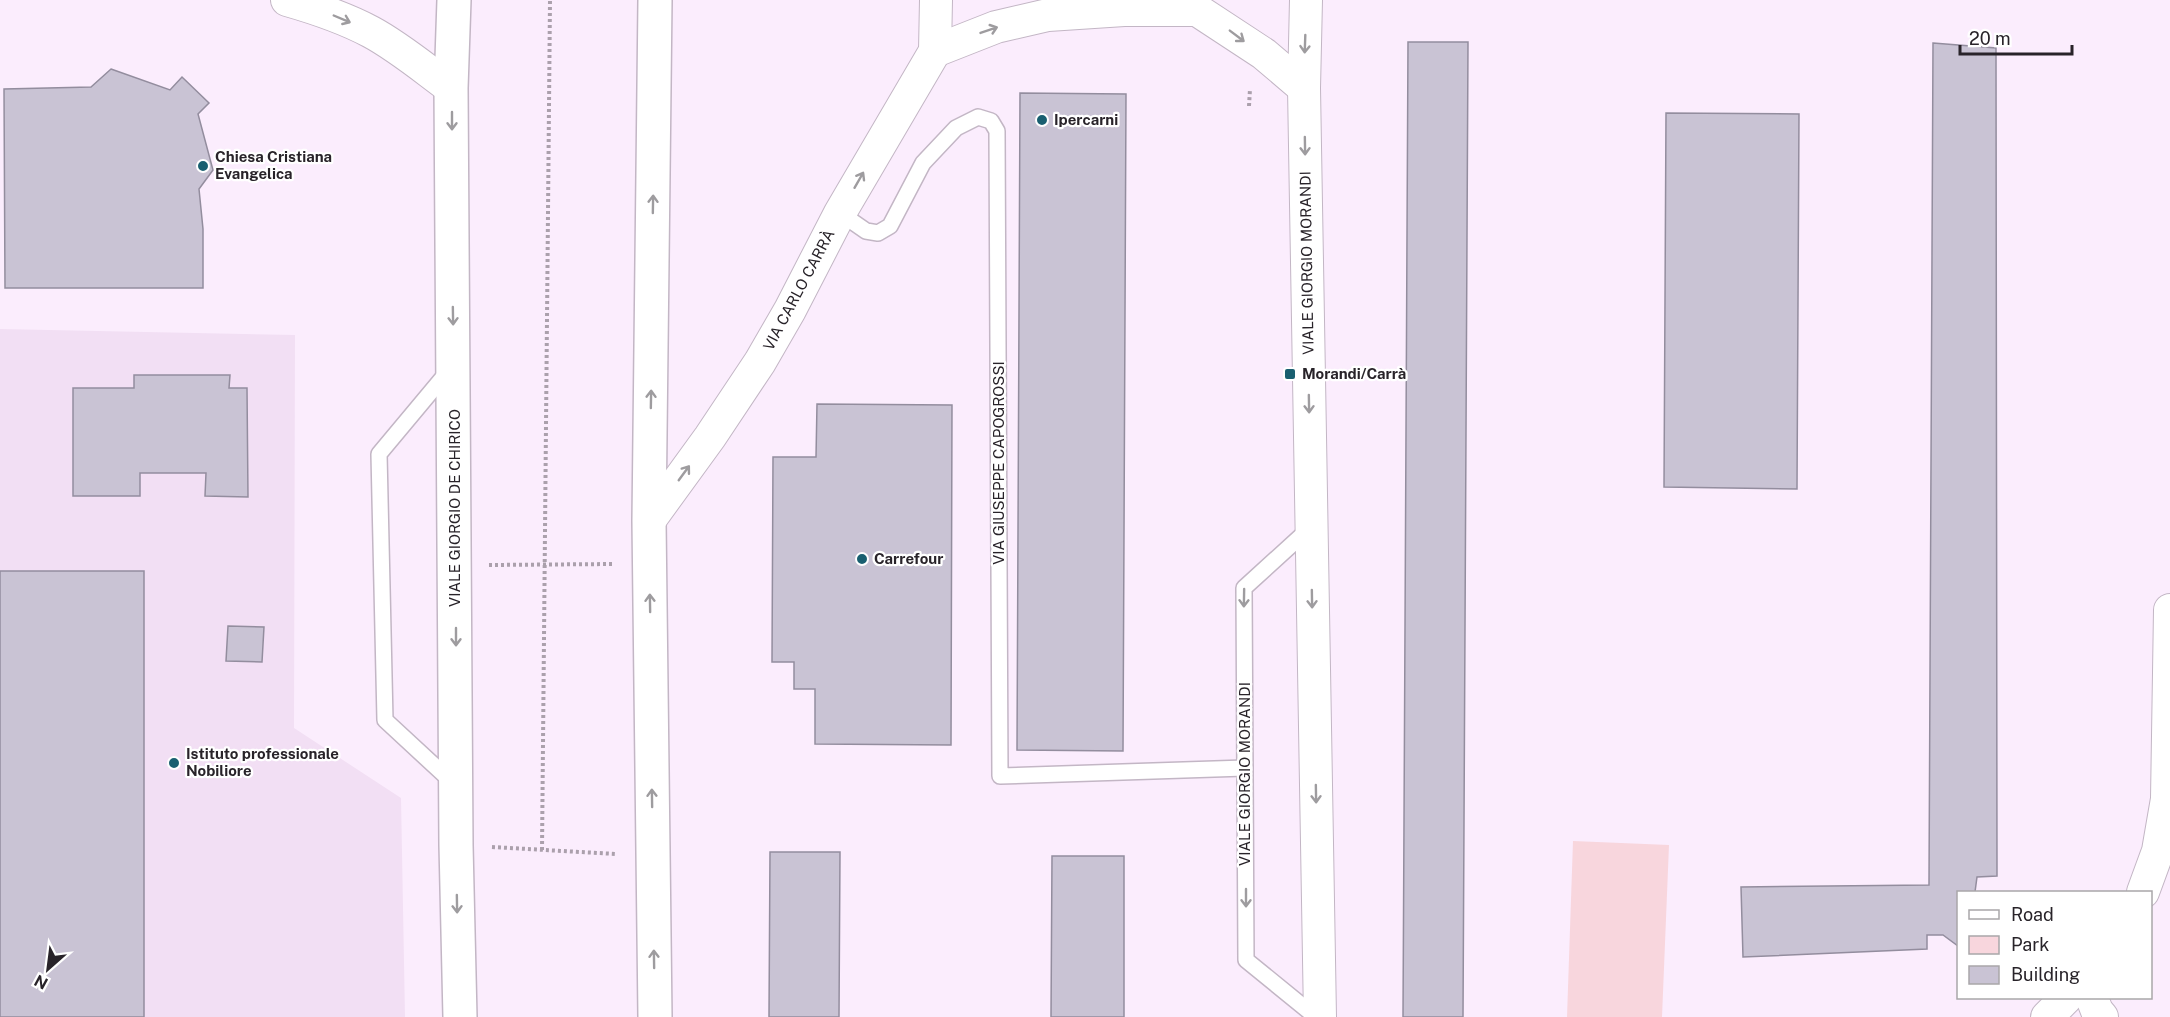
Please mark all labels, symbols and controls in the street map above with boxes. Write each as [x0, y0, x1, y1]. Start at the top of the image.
one-way arrow [333, 14, 351, 26]
scale bar [1960, 18, 2072, 56]
one-way arrow [979, 23, 998, 34]
text: 20 m [1969, 28, 2011, 49]
one-way arrow [1229, 29, 1245, 42]
one-way arrow [1299, 33, 1311, 53]
one-way arrow [446, 111, 458, 131]
place label: Ipercarni [1054, 111, 1118, 128]
marker: Ipercarni [1035, 113, 1049, 127]
one-way arrow [1299, 136, 1311, 156]
place label: Chiesa Cristiana Evangelica [215, 148, 332, 182]
marker: Chiesa Cristiana Evangelica [196, 159, 210, 173]
street label: VIALE GIORGIO MORANDI [1296, 171, 1317, 355]
one-way arrow [853, 172, 865, 189]
one-way arrow [647, 195, 659, 215]
street label: VIA CARLO CARRÀ [760, 226, 838, 353]
one-way arrow [447, 306, 459, 326]
street label: VIA GIUSEPPE CAPOGROSSI [990, 361, 1007, 565]
place label: Morandi/Carrà [1302, 365, 1406, 382]
marker: Morandi/Carrà [1283, 367, 1297, 381]
one-way arrow [645, 390, 657, 410]
one-way arrow [1303, 394, 1315, 414]
street label: VIALE GIORGIO DE CHIRICO [446, 409, 463, 607]
one-way arrow [678, 466, 690, 482]
place label: Carrefour [874, 550, 943, 567]
marker: Carrefour [855, 552, 869, 566]
one-way arrow [1239, 587, 1250, 607]
one-way arrow [1307, 589, 1318, 609]
one-way arrow [644, 593, 656, 613]
one-way arrow [450, 627, 462, 647]
street label: VIALE GIORGIO MORANDI [1236, 682, 1253, 866]
place label: Istituto professionale Nobiliore [186, 745, 339, 779]
marker: Istituto professionale Nobiliore [167, 756, 181, 770]
one-way arrow [1310, 784, 1322, 804]
one-way arrow [646, 788, 658, 808]
one-way arrow [1240, 887, 1252, 907]
legend [1957, 891, 2152, 999]
one-way arrow [452, 893, 463, 913]
text: Road [2011, 904, 2054, 925]
text: Park [2011, 934, 2049, 955]
north arrow [18, 939, 78, 999]
one-way arrow [648, 949, 660, 969]
text: Building [2011, 964, 2080, 985]
text: N [31, 970, 51, 993]

